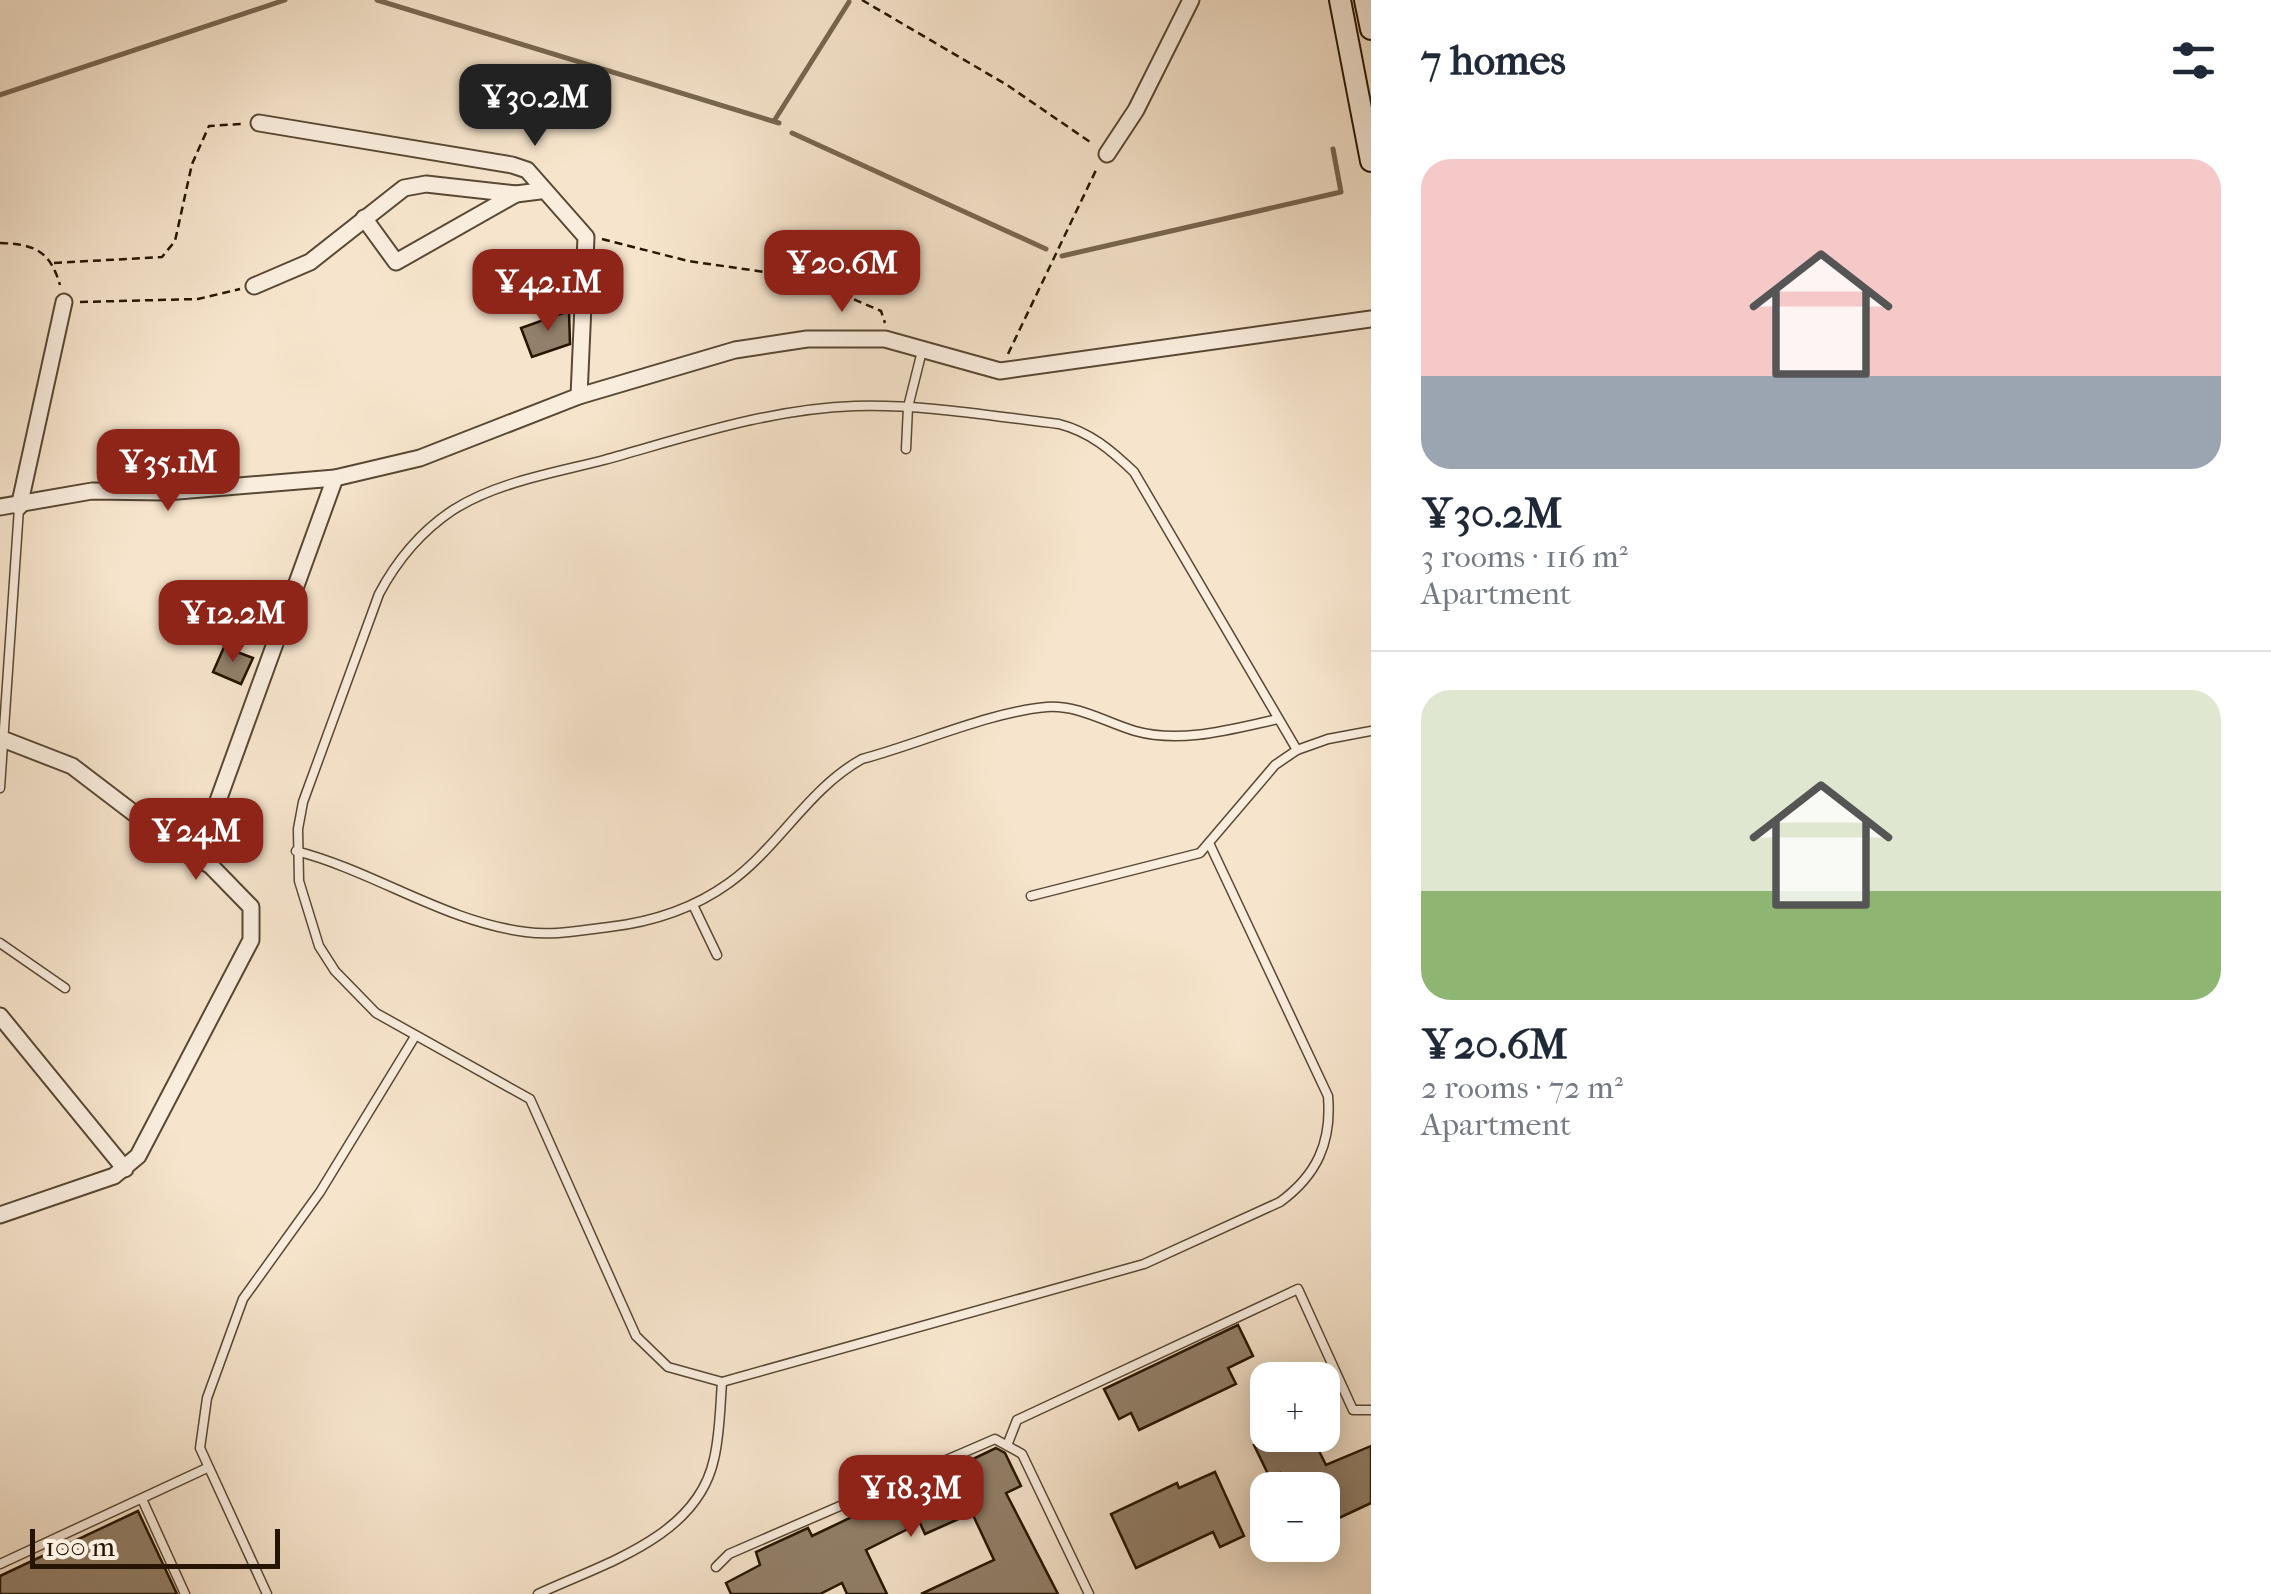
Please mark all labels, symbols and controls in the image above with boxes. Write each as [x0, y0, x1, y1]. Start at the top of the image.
icon: filters [2166, 33, 2221, 88]
text: 7 homes [1421, 36, 1566, 85]
pin: ¥30.2M [454, 64, 616, 149]
text: ¥30.2M [481, 78, 589, 115]
icon: home [1731, 224, 1911, 404]
pin: ¥20.6M [761, 230, 923, 315]
text: ¥20.6M [786, 244, 898, 281]
pin: ¥42.1M [467, 249, 629, 334]
text: ¥42.1M [494, 263, 602, 300]
pin: ¥35.1M [87, 429, 249, 514]
text: ¥35.1M [119, 443, 217, 480]
text: ¥30.2M [1421, 489, 1562, 538]
text: 3 rooms · 116 m² [1421, 538, 1628, 575]
text: Apartment [1421, 575, 1571, 612]
pin: ¥12.2M [152, 580, 314, 665]
text: ¥12.2M [181, 594, 285, 631]
icon: home [1731, 755, 1911, 935]
pin: ¥24M [137, 798, 255, 883]
text: ¥24M [151, 812, 241, 849]
text: ¥20.6M [1421, 1020, 1568, 1069]
text: 2 rooms · 72 m² [1421, 1069, 1623, 1106]
text: Apartment [1421, 1106, 1571, 1143]
map controls [1250, 1362, 1340, 1562]
button: + [1250, 1362, 1340, 1452]
pin: ¥18.3M [830, 1455, 992, 1540]
text: ¥18.3M [861, 1469, 961, 1506]
button: − [1250, 1472, 1340, 1562]
scale bar [30, 1524, 280, 1568]
text: 100 m [45, 1530, 115, 1563]

